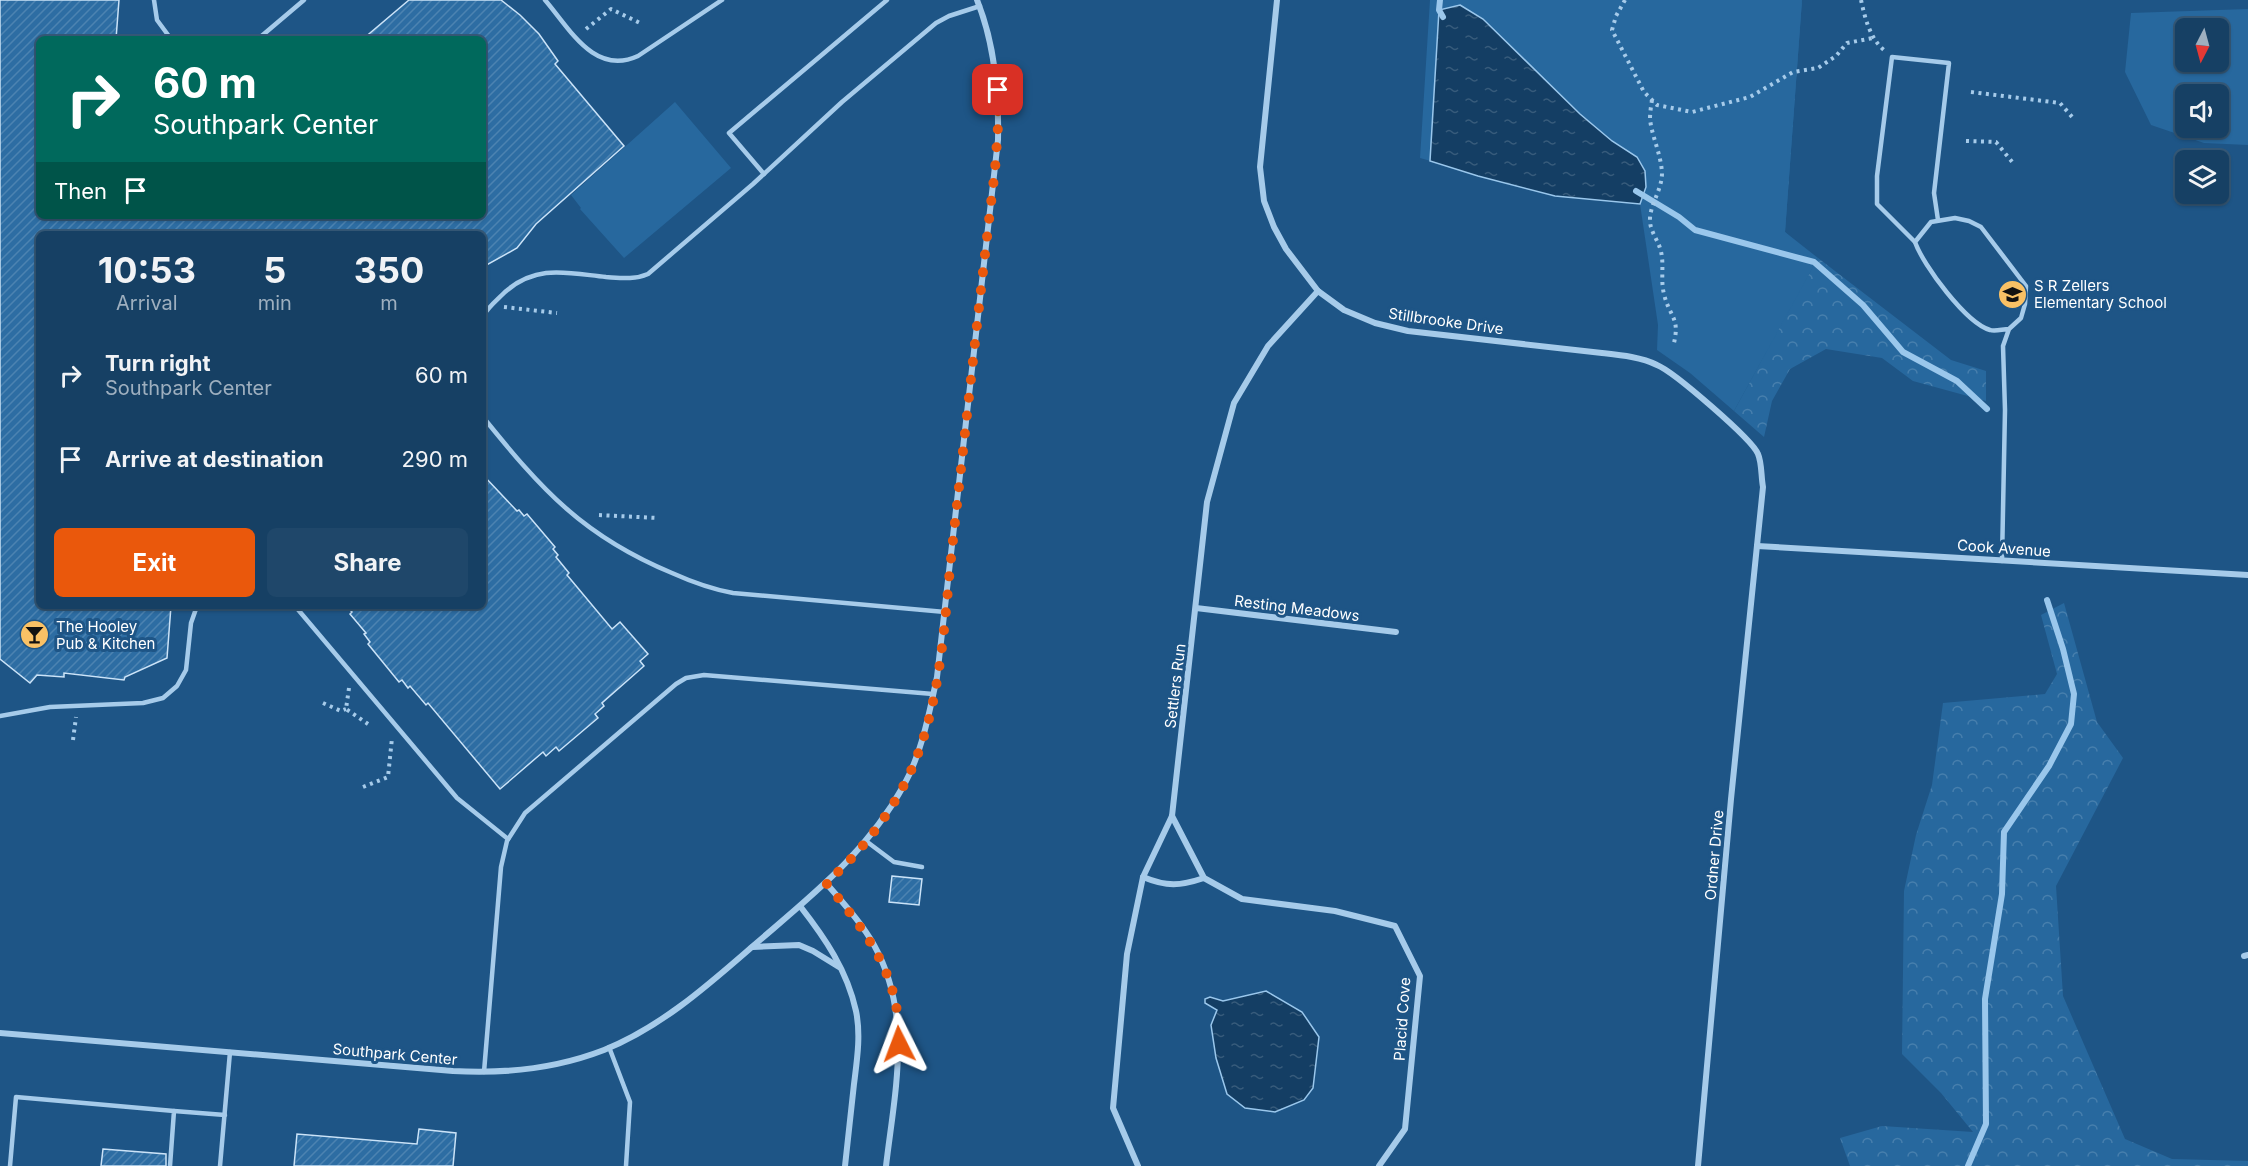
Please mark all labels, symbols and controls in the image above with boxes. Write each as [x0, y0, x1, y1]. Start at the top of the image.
north arrow [2175, 18, 2229, 72]
map controls [2175, 18, 2229, 204]
text: 60 m [153, 57, 257, 108]
icon: right [54, 60, 132, 138]
pin [972, 64, 1023, 115]
icon: arrive [981, 73, 1014, 106]
button: sound [2175, 84, 2229, 138]
text: Southpark Center [153, 108, 378, 141]
button: layers [2175, 150, 2229, 204]
icon: arrive [119, 174, 152, 207]
text: Then [54, 178, 107, 204]
text: 10:53 [98, 248, 196, 292]
text: 5 [263, 248, 286, 292]
text: 350 [354, 248, 424, 292]
place label: S R Zellers Elementary School [2034, 276, 2167, 312]
school or university icon: S R Zellers Elementary School [1997, 278, 2029, 310]
text: Arrival [116, 291, 178, 315]
text: min [258, 291, 292, 315]
text: m [380, 291, 398, 315]
street label: Stillbrooke Drive [1387, 304, 1505, 338]
text: Turn right [105, 350, 211, 376]
icon: right [54, 359, 87, 392]
text: 60 m [415, 362, 468, 388]
text: Southpark Center [105, 376, 272, 400]
icon: arrive [54, 443, 87, 476]
text: Arrive at destination [105, 446, 324, 472]
text: 290 m [402, 446, 468, 472]
button: Exit [54, 528, 255, 597]
button: Share [267, 528, 468, 597]
street label: Cook Avenue [1956, 535, 2052, 561]
street label: Resting Meadows [1233, 591, 1361, 625]
place label: The Hooley Pub & Kitchen [56, 617, 156, 653]
bar icon: The Hooley Pub & Kitchen [19, 619, 51, 651]
street label: Settlers Run [1160, 642, 1190, 730]
street label: Ordner Drive [1701, 809, 1727, 901]
street label: Placid Cove [1390, 977, 1414, 1061]
position arrow [867, 1012, 931, 1076]
street label: Southpark Center [332, 1039, 458, 1069]

